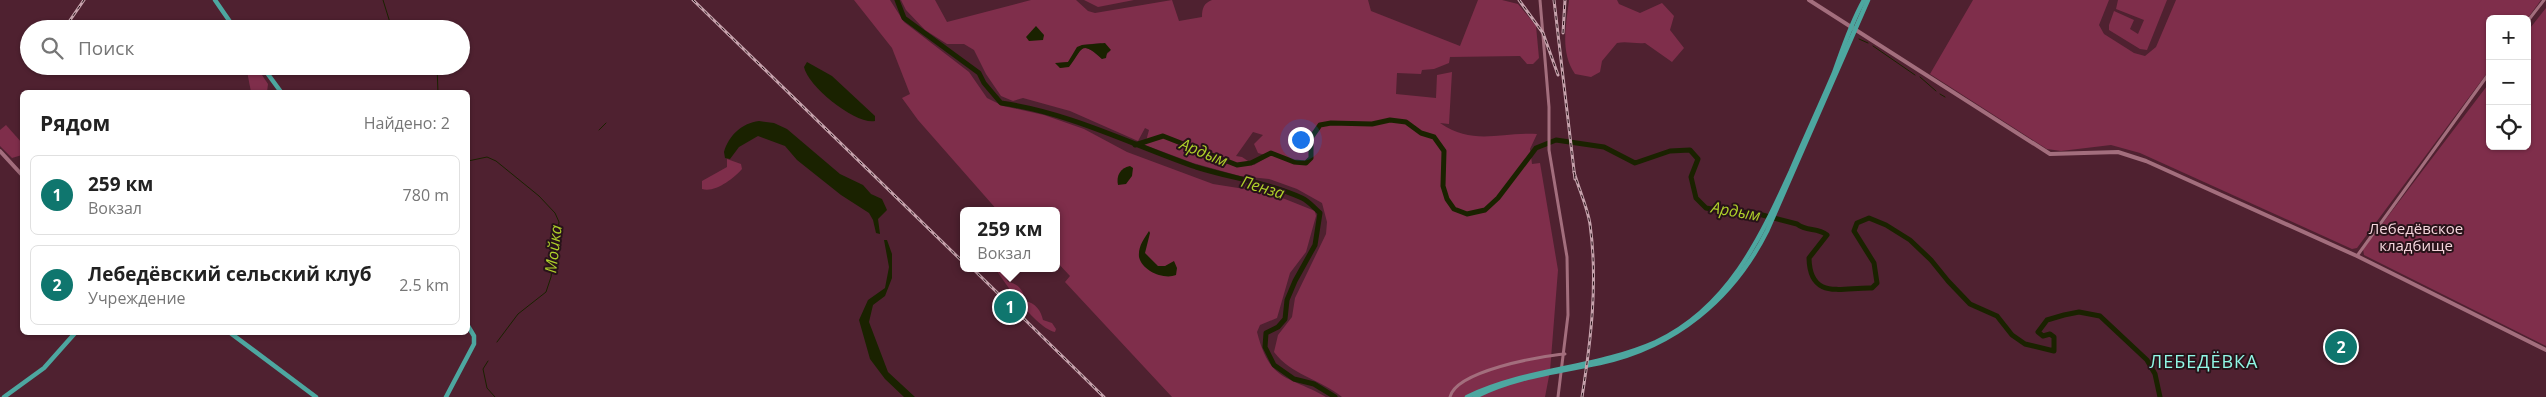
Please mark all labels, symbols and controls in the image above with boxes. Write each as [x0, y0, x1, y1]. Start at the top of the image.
map controls [2486, 15, 2531, 150]
button: + [2486, 15, 2531, 60]
search box [20, 20, 470, 75]
icon: search [38, 34, 66, 62]
text: Поиск [78, 35, 134, 61]
button: − [2486, 60, 2531, 105]
button: locate [2486, 105, 2531, 150]
text: Рядом [40, 109, 110, 137]
text: Найдено: 2 [364, 112, 450, 134]
your location [1288, 127, 1314, 153]
water label: Ардым [1176, 132, 1231, 172]
water label: Пенза [1239, 170, 1287, 204]
text: 259 км [88, 171, 153, 197]
text: 1 [52, 184, 62, 206]
text: 780 m [403, 184, 449, 206]
water label: Ардым [1709, 196, 1762, 226]
text: Вокзал [88, 197, 142, 219]
popup [960, 207, 1060, 272]
text: 259 км [977, 216, 1043, 242]
park label: Лебедёвское кладбище [2369, 218, 2463, 255]
water label: Мойка [539, 224, 567, 274]
text: Вокзал [977, 242, 1031, 264]
text: Лебедёвский сельский клуб [88, 261, 371, 287]
text: 2 [52, 274, 62, 296]
text: 2.5 km [399, 274, 449, 296]
text: Учреждение [88, 287, 186, 309]
pin: 1 [994, 288, 1026, 326]
pin: 2 [2325, 328, 2357, 366]
district label: ЛЕБЕДЁВКА [2150, 349, 2258, 373]

